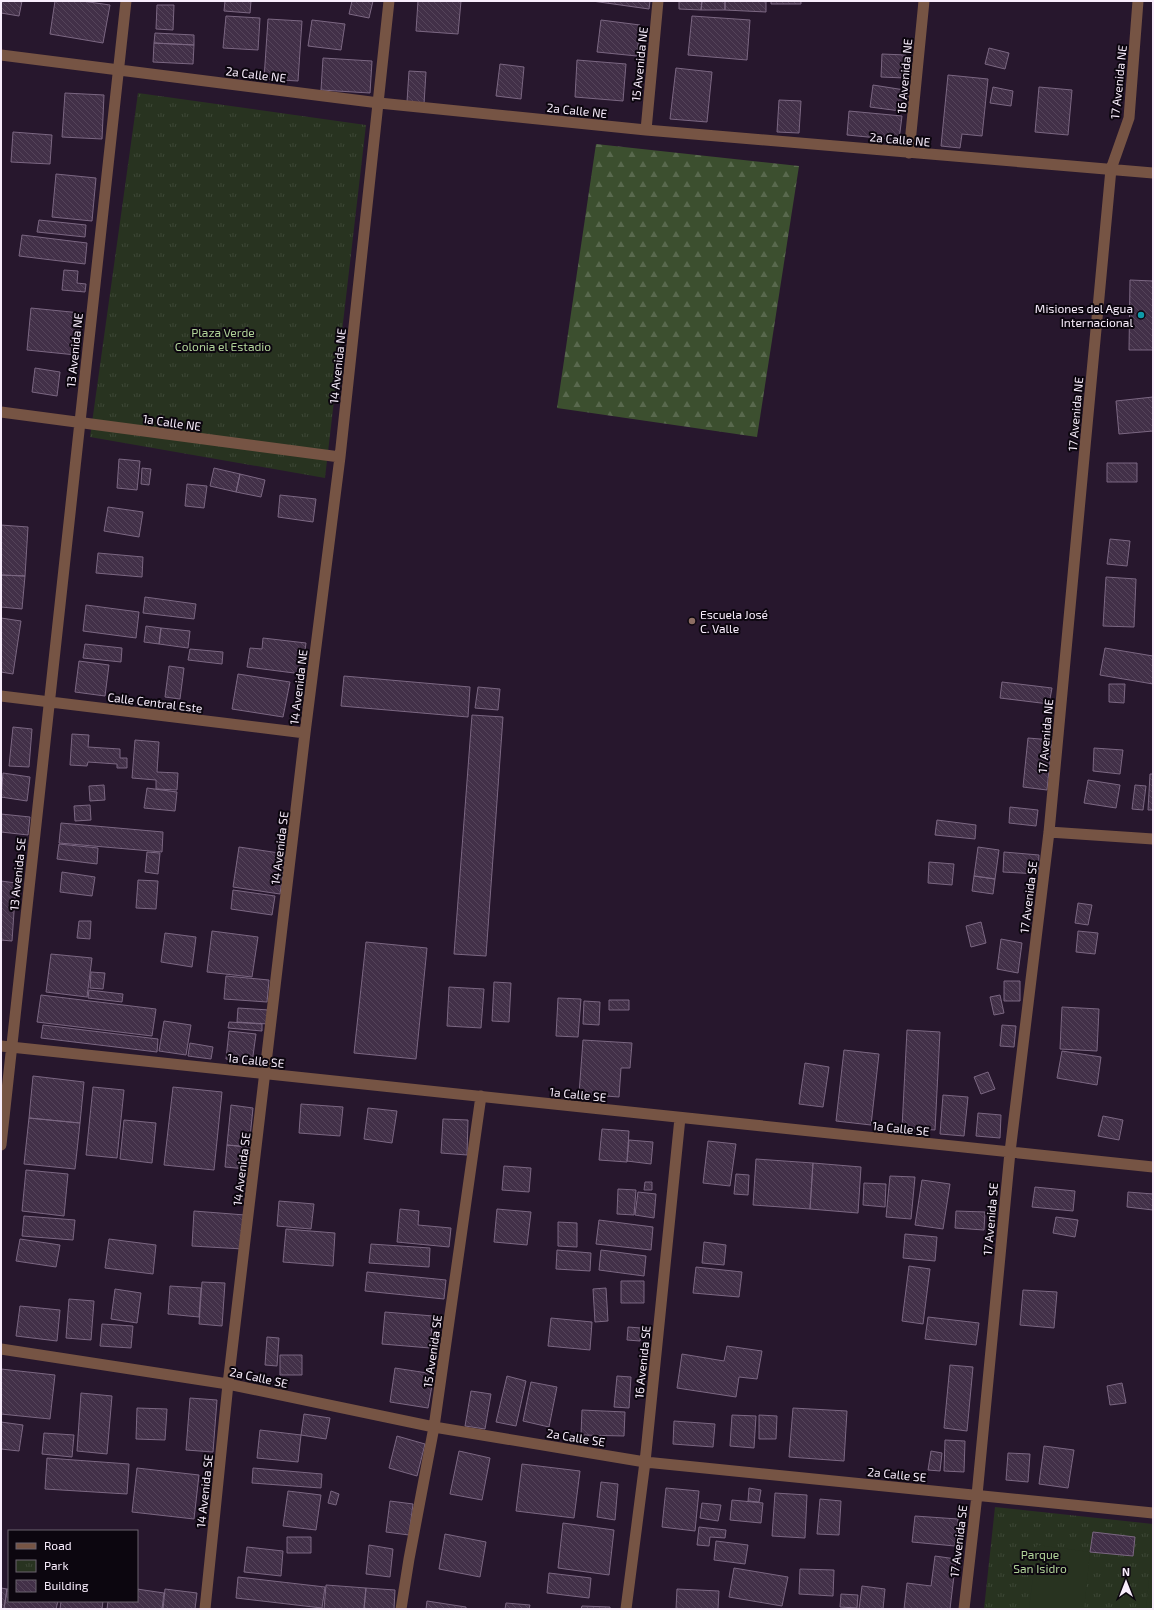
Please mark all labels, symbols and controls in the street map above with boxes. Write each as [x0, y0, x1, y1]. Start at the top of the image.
street label: 15 Avenida NE [628, 26, 650, 102]
street label: 16 Avenida NE [894, 38, 914, 114]
street label: 17 Avenida NE [1107, 44, 1129, 120]
street label: 2a Calle NE [225, 63, 287, 85]
street label: 2a Calle NE [546, 100, 608, 120]
street label: 2a Calle NE [869, 129, 931, 149]
place label: Misiones del Agua Internacional [1035, 301, 1133, 329]
marker: Misiones del Agua Internacional [1136, 310, 1146, 320]
street label: 13 Avenida NE [63, 312, 85, 388]
park label: Plaza Verde Colonia el Estadio [175, 325, 271, 353]
street label: 14 Avenida NE [326, 327, 348, 404]
street label: 17 Avenida NE [1065, 376, 1085, 452]
street label: 1a Calle NE [142, 411, 202, 433]
place label: Escuela José C. Valle [700, 607, 768, 635]
marker: Escuela José C. Valle [687, 616, 697, 626]
street label: 14 Avenida NE [286, 648, 310, 725]
street label: Calle Central Este [107, 689, 203, 715]
street label: 17 Avenida NE [1035, 698, 1055, 774]
street label: 14 Avenida SE [268, 810, 290, 886]
street label: 13 Avenida SE [6, 837, 28, 911]
street label: 17 Avenida SE [1017, 860, 1039, 934]
street label: 1a Calle SE [227, 1050, 285, 1070]
street label: 1a Calle SE [549, 1084, 607, 1104]
street label: 1a Calle SE [872, 1118, 930, 1138]
street label: 14 Avenida SE [230, 1131, 252, 1207]
street label: 17 Avenida SE [980, 1182, 1000, 1256]
street label: 15 Avenida SE [420, 1314, 444, 1388]
street label: 16 Avenida SE [631, 1324, 653, 1399]
street label: 2a Calle SE [229, 1364, 290, 1390]
street label: 2a Calle SE [546, 1425, 607, 1449]
street label: 14 Avenida SE [193, 1453, 215, 1529]
street label: 2a Calle SE [867, 1464, 927, 1484]
street label: 17 Avenida SE [947, 1504, 969, 1578]
legend [8, 1530, 138, 1602]
text: Road [44, 1538, 72, 1552]
park label: Parque San Isidro [1013, 1547, 1067, 1575]
text: Park [44, 1558, 69, 1572]
north arrow [1106, 1562, 1146, 1602]
text: N [1122, 1565, 1130, 1578]
text: Building [44, 1578, 89, 1592]

